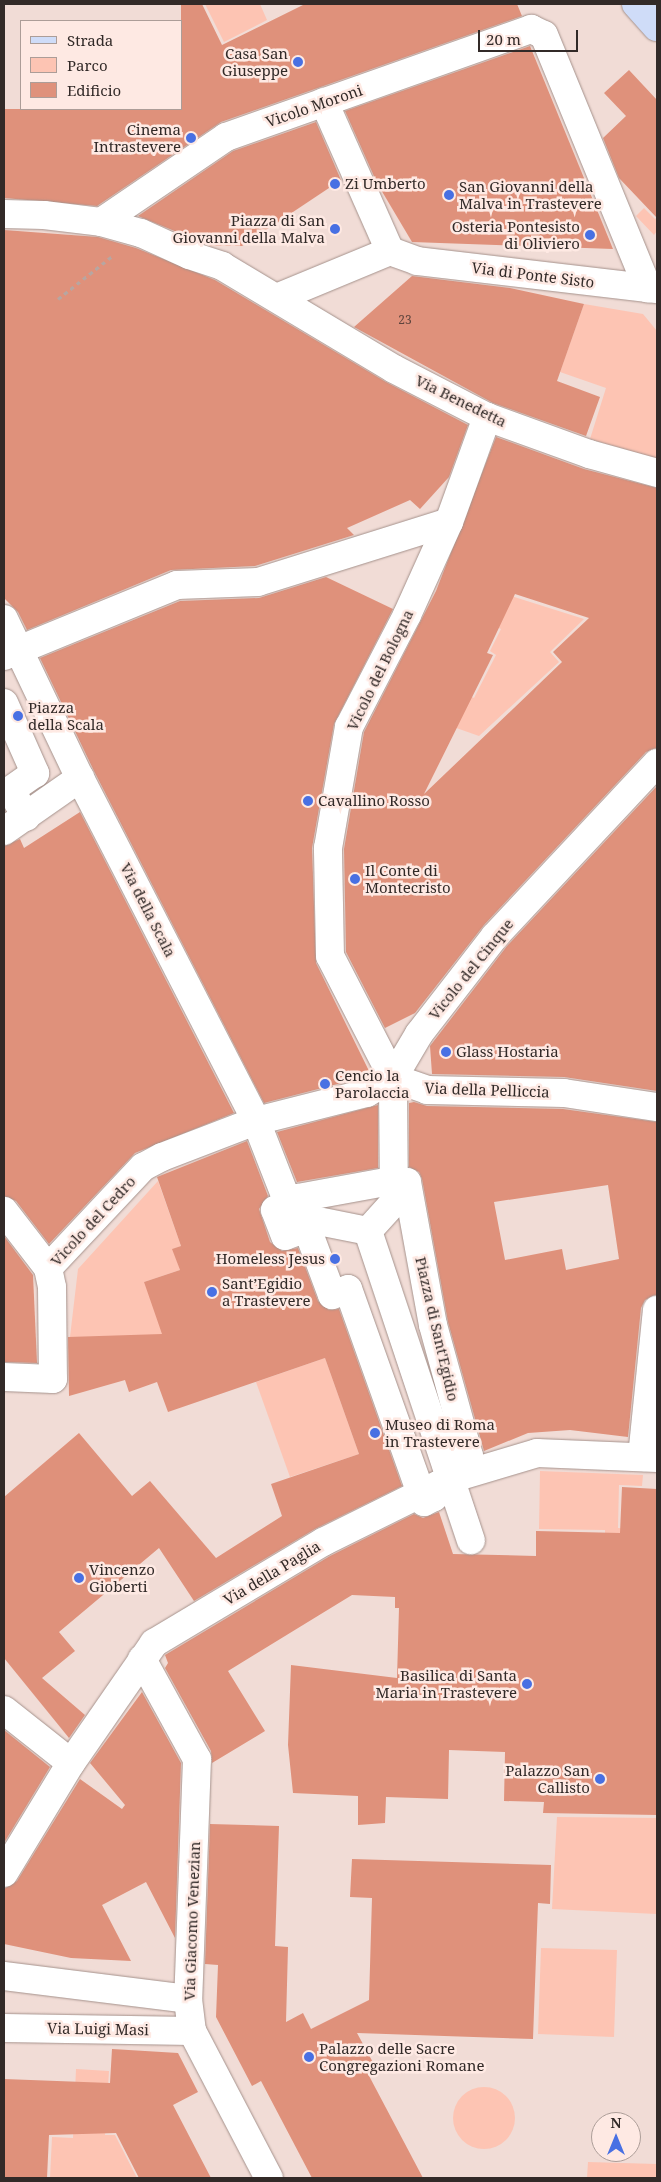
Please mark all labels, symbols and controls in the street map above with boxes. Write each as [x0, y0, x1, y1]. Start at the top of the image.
legend [20, 20, 182, 110]
scale bar [481, 20, 581, 52]
text: 20 m [486, 29, 521, 49]
text: Strada [67, 30, 113, 50]
place label: Casa San Giuseppe [222, 44, 288, 79]
text: Parco [67, 55, 108, 75]
marker: Casa San Giuseppe [292, 56, 304, 68]
text: Edificio [67, 80, 121, 100]
street label: Vicolo Moroni [263, 81, 365, 131]
place label: Cinema Intrastevere [93, 120, 181, 155]
marker: Cinema Intrastevere [185, 132, 197, 144]
place label: Zi Umberto [345, 175, 426, 193]
place label: San Giovanni della Malva in Trastevere [459, 177, 602, 212]
marker: Zi Umberto [329, 178, 341, 190]
marker: San Giovanni della Malva in Trastevere [443, 189, 455, 201]
place label: Piazza di San Giovanni della Malva [172, 211, 325, 246]
place label: Osteria Pontesisto di Oliviero [452, 217, 580, 252]
marker: Piazza di San Giovanni della Malva [329, 223, 341, 235]
marker: Osteria Pontesisto di Oliviero [584, 229, 596, 241]
street label: Via di Ponte Sisto [471, 259, 595, 291]
house number: 23 [398, 313, 412, 327]
street label: Via Benedetta [413, 371, 509, 431]
street label: Vicolo del Bologna [343, 607, 417, 733]
place label: Piazza della Scala [28, 698, 104, 733]
marker: Piazza della Scala [12, 710, 24, 722]
place label: Cavallino Rosso [318, 792, 430, 810]
marker: Cavallino Rosso [302, 795, 314, 807]
street label: Via della Scala [117, 860, 179, 960]
place label: Il Conte di Montecristo [365, 861, 451, 896]
marker: Il Conte di Montecristo [349, 873, 361, 885]
street label: Vicolo del Cinque [425, 915, 517, 1023]
place label: Glass Hostaria [456, 1043, 559, 1061]
marker: Glass Hostaria [440, 1046, 452, 1058]
place label: Cencio la Parolaccia [335, 1066, 409, 1101]
marker: Cencio la Parolaccia [319, 1078, 331, 1090]
street label: Via della Pelliccia [424, 1079, 550, 1101]
street label: Vicolo del Cedro [47, 1172, 139, 1270]
place label: Homeless Jesus [216, 1250, 325, 1268]
marker: Homeless Jesus [329, 1253, 341, 1265]
street label: Piazza di Sant'Egidio [412, 1255, 462, 1403]
place label: Sant’Egidio a Trastevere [222, 1274, 311, 1309]
marker: Sant’Egidio a Trastevere [206, 1286, 218, 1298]
place label: Museo di Roma in Trastevere [385, 1415, 495, 1450]
marker: Museo di Roma in Trastevere [369, 1427, 381, 1439]
street label: Via della Paglia [220, 1537, 324, 1609]
place label: Vincenzo Gioberti [89, 1560, 155, 1595]
marker: Vincenzo Gioberti [73, 1572, 85, 1584]
place label: Basilica di Santa Maria in Trastevere [376, 1666, 517, 1701]
marker: Basilica di Santa Maria in Trastevere [521, 1678, 533, 1690]
place label: Palazzo San Callisto [505, 1761, 590, 1796]
marker: Palazzo San Callisto [594, 1773, 606, 1785]
street label: Via Giacomo Venezian [180, 1841, 204, 2001]
street label: Via Luigi Masi [47, 2019, 149, 2039]
place label: Palazzo delle Sacre Congregazioni Romane [319, 2039, 485, 2074]
marker: Palazzo delle Sacre Congregazioni Romane [303, 2051, 315, 2063]
north arrow [591, 2112, 641, 2162]
text: N [610, 2113, 622, 2132]

